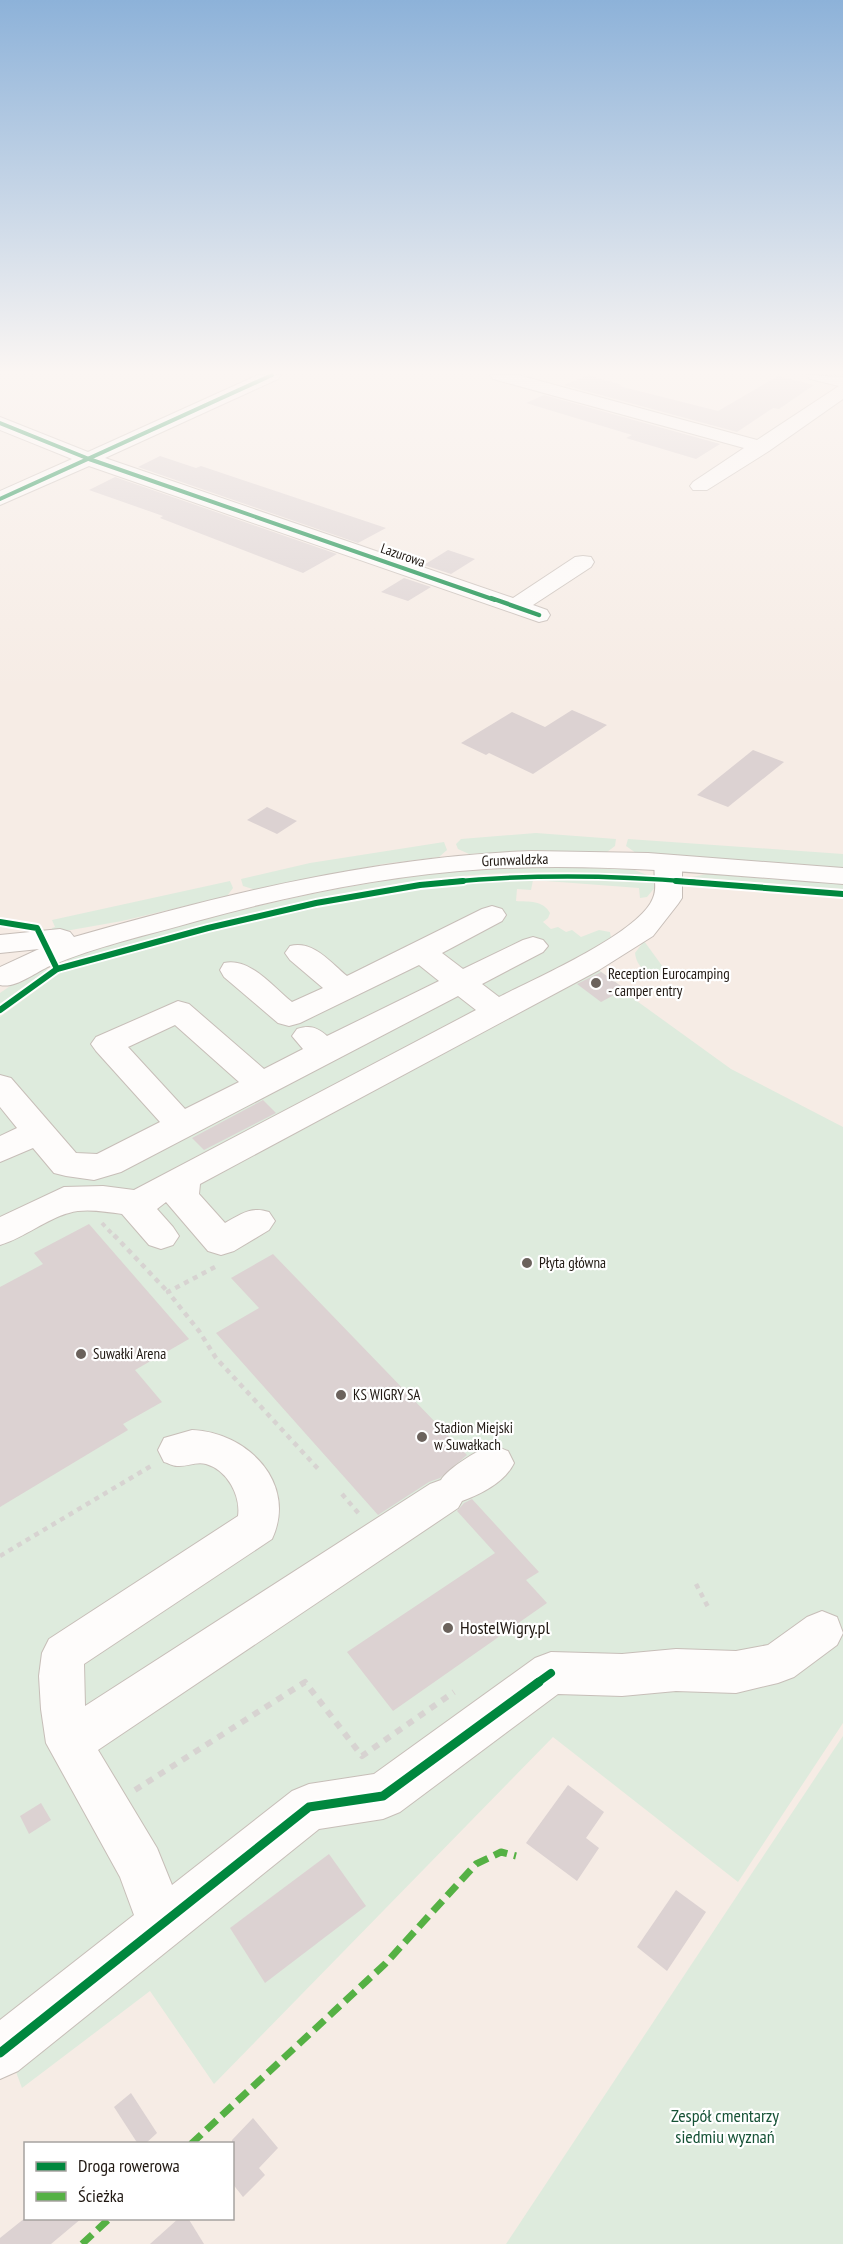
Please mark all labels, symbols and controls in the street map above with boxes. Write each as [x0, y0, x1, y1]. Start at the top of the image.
street label: Lazurowa [378, 539, 428, 571]
street label: Grunwaldzka [481, 849, 549, 870]
place label: Reception Eurocamping - camper entry [608, 964, 730, 1000]
marker: Reception Eurocamping - camper entry [589, 976, 603, 990]
place label: Płyta główna [539, 1253, 606, 1272]
marker: Płyta główna [520, 1256, 534, 1270]
place label: Suwałki Arena [93, 1344, 166, 1363]
marker: Suwałki Arena [74, 1347, 88, 1361]
place label: KS WIGRY SA [353, 1385, 421, 1404]
marker: KS WIGRY SA [334, 1388, 348, 1402]
place label: Stadion Miejski w Suwałkach [434, 1418, 513, 1454]
marker: Stadion Miejski w Suwałkach [415, 1430, 429, 1444]
place label: HostelWigry.pl [460, 1616, 550, 1639]
marker: HostelWigry.pl [441, 1621, 455, 1635]
park label: Zespół cmentarzy siedmiu wyznań [671, 2104, 779, 2148]
legend [24, 2142, 234, 2220]
text: Droga rowerowa [78, 2154, 180, 2177]
text: Ścieżka [78, 2184, 124, 2207]

